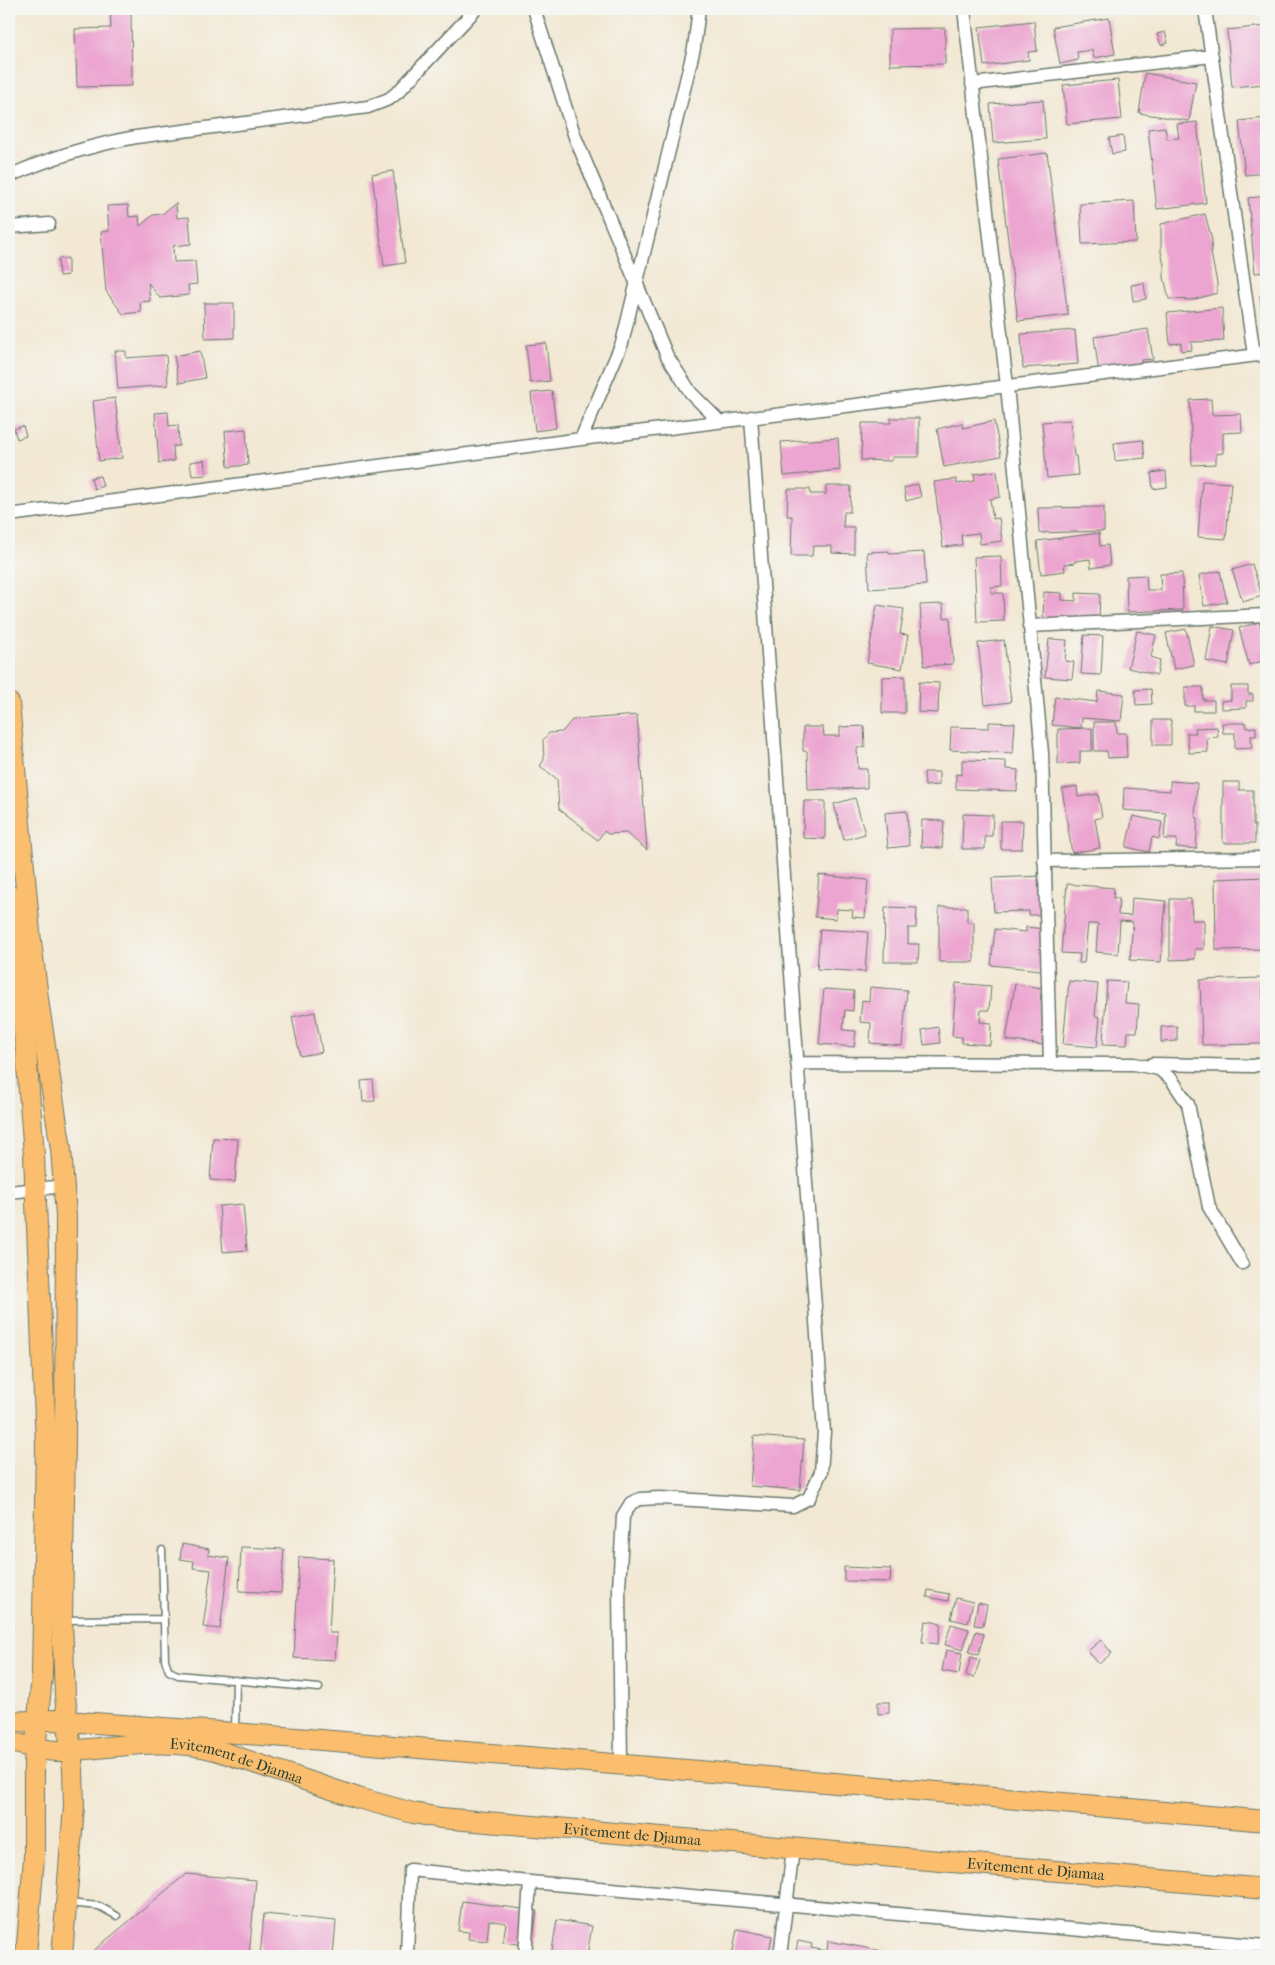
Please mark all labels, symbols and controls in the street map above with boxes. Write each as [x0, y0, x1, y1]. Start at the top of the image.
street label: Evitement de Djamaa [169, 1735, 306, 1788]
street label: Evitement de Djamaa [563, 1820, 703, 1849]
street label: Evitement de Djamaa [966, 1854, 1106, 1884]

